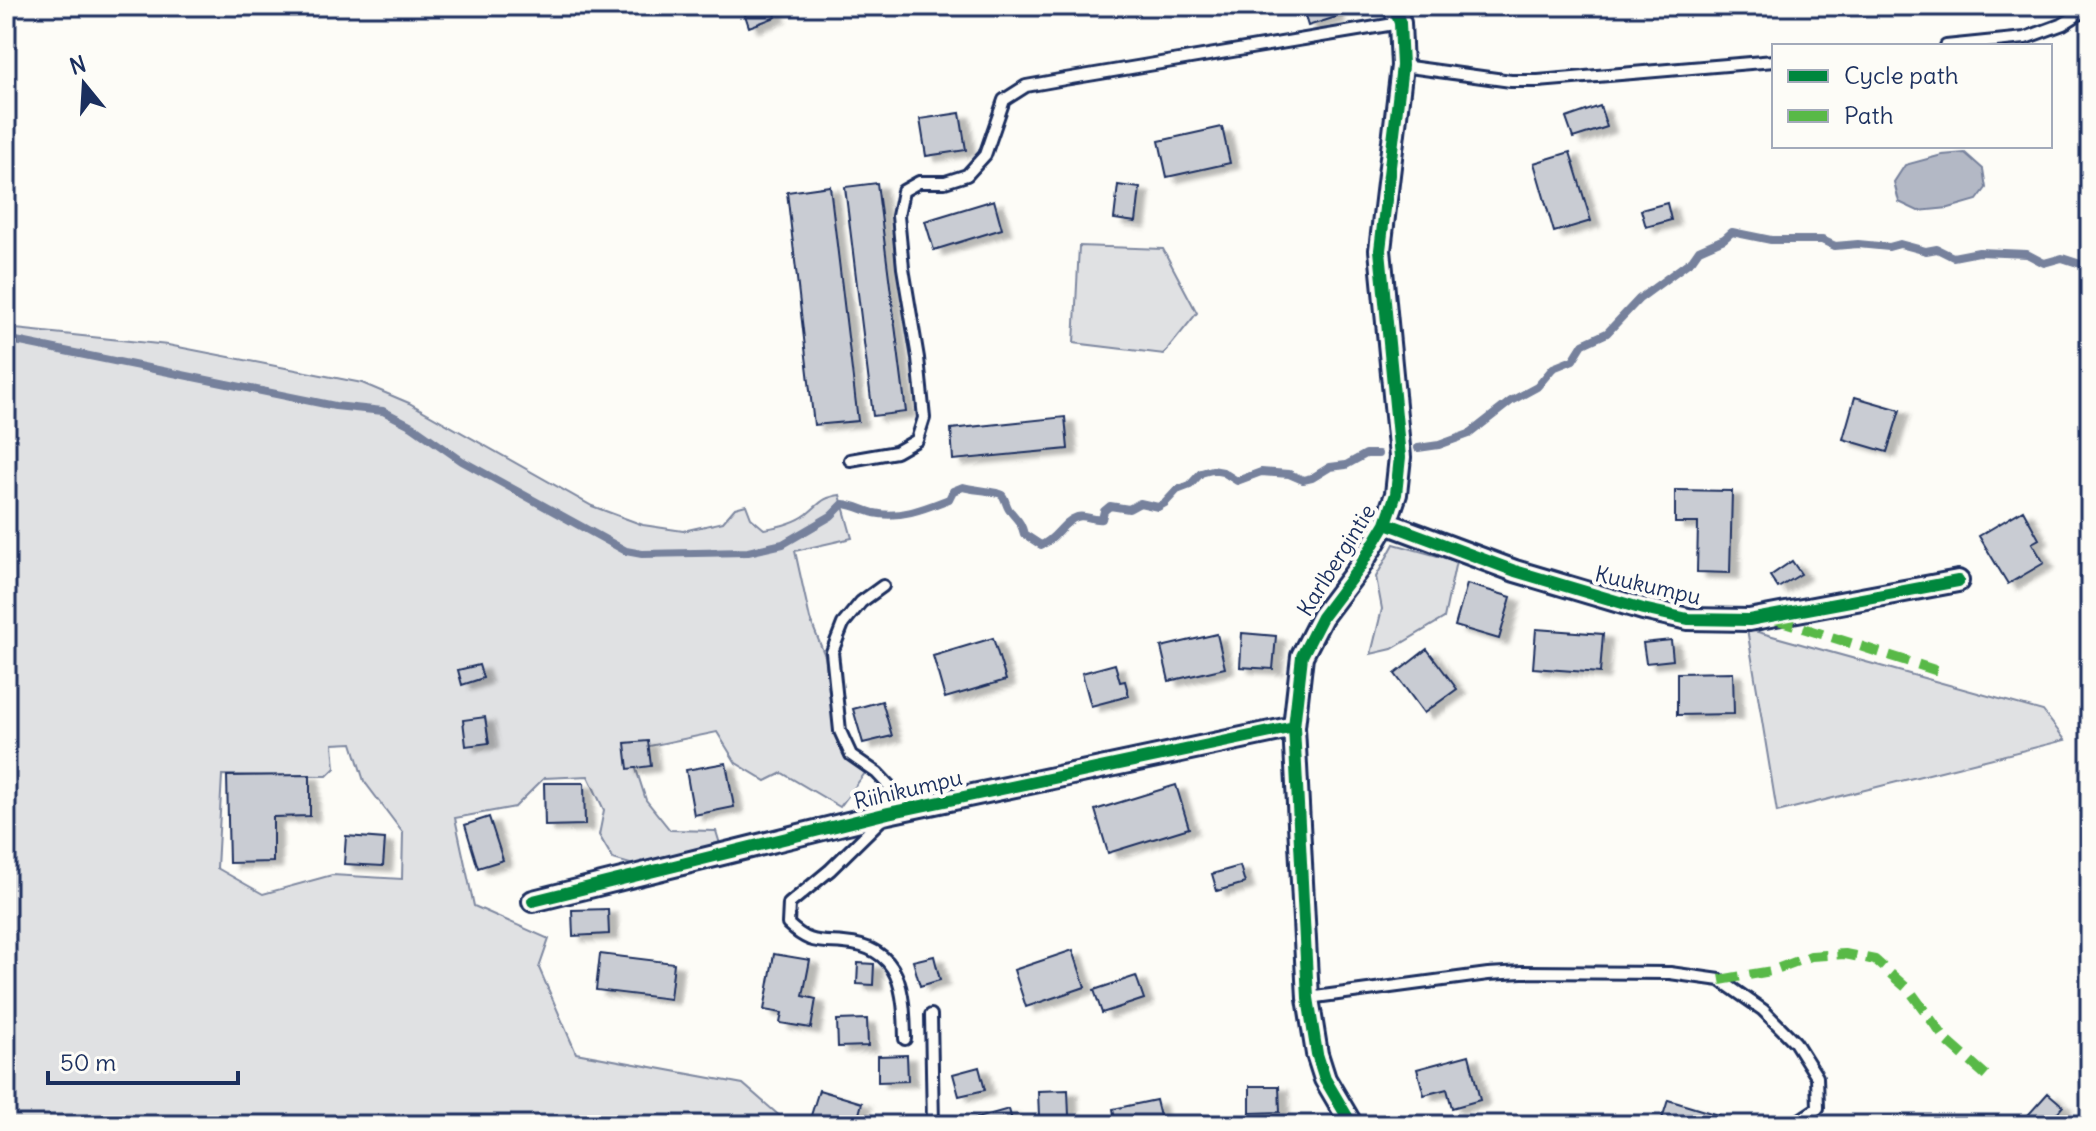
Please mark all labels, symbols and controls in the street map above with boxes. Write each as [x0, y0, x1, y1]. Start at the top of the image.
north arrow [44, 44, 124, 124]
legend [1772, 44, 2052, 148]
text: N [66, 49, 89, 81]
text: Cycle path [1844, 60, 1959, 90]
text: Path [1844, 100, 1894, 130]
street label: Karlbergintie [1291, 499, 1381, 621]
street label: Kuukumpu [1592, 559, 1704, 611]
street label: Riihikumpu [851, 763, 965, 815]
scale bar [48, 1035, 238, 1085]
text: 50 m [60, 1047, 116, 1077]

